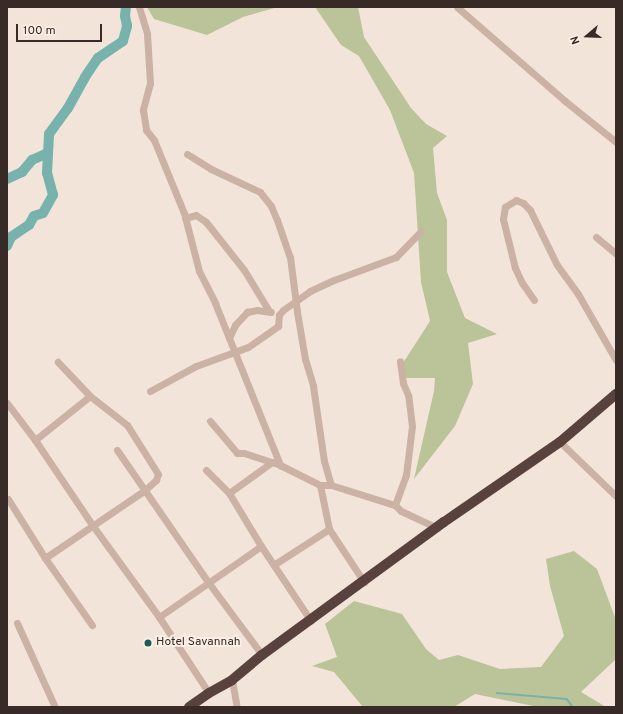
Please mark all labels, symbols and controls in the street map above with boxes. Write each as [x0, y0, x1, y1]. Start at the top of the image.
scale bar [18, 16, 104, 42]
north arrow [567, 16, 607, 56]
text: 100 m [23, 23, 56, 39]
text: N [568, 34, 584, 46]
place label: Hotel Savannah [156, 636, 240, 650]
marker: Hotel Savannah [143, 638, 153, 648]

